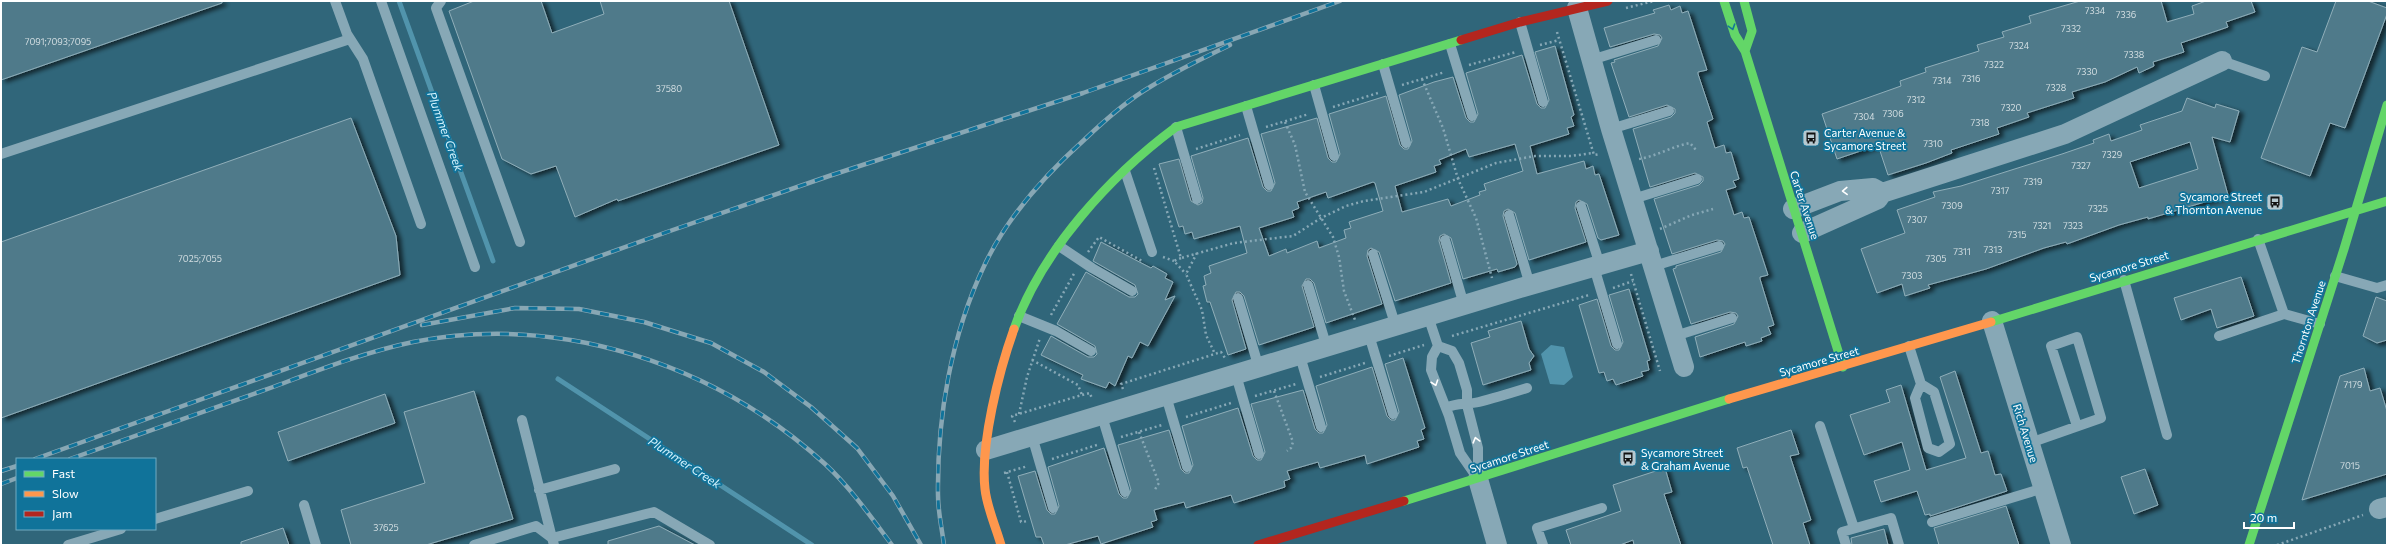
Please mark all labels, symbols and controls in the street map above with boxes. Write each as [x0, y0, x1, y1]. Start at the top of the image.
house number: 7334 [2085, 5, 2106, 16]
house number: 7336 [2116, 9, 2136, 20]
one-way arrow [1727, 23, 1736, 30]
house number: 7332 [2061, 23, 2081, 34]
house number: 7091;7093;7095 [25, 36, 91, 47]
house number: 7324 [2009, 40, 2030, 51]
house number: 7338 [2124, 49, 2144, 60]
house number: 7322 [1984, 59, 2004, 70]
house number: 7330 [2077, 66, 2098, 77]
house number: 7316 [1961, 73, 1981, 84]
house number: 7314 [1932, 75, 1952, 86]
house number: 7328 [2046, 82, 2066, 93]
house number: 37580 [656, 83, 682, 94]
water label: Plummer Creek [425, 89, 467, 173]
house number: 7312 [1907, 94, 1925, 105]
house number: 7320 [2001, 102, 2021, 113]
house number: 7306 [1882, 108, 1904, 119]
house number: 7304 [1853, 111, 1875, 122]
house number: 7318 [1970, 117, 1990, 128]
place label: Carter Avenue & Sycamore Street [1824, 126, 1907, 152]
bus stop icon: Carter Avenue & Sycamore Street [1801, 128, 1821, 148]
house number: 7310 [1923, 138, 1943, 149]
house number: 7329 [2102, 149, 2122, 160]
house number: 7327 [2071, 160, 2091, 171]
street label: Carter Avenue [1788, 169, 1822, 241]
house number: 7319 [2023, 176, 2043, 187]
house number: 7317 [1991, 185, 2009, 196]
one-way arrow [1842, 187, 1848, 195]
place label: Sycamore Street & Thornton Avenue [2165, 190, 2262, 216]
bus stop icon: Sycamore Street & Thornton Avenue [2265, 192, 2285, 212]
house number: 7309 [1941, 200, 1963, 211]
house number: 7325 [2088, 203, 2108, 214]
house number: 7307 [1907, 214, 1927, 225]
house number: 7321 [2033, 220, 2051, 231]
house number: 7323 [2063, 220, 2083, 231]
house number: 7315 [2008, 229, 2026, 240]
house number: 7313 [1984, 244, 2002, 255]
house number: 7311 [1953, 246, 1971, 257]
street label: Sycamore Street [2088, 248, 2171, 284]
house number: 7025;7055 [178, 253, 222, 264]
house number: 7305 [1926, 253, 1946, 264]
house number: 7303 [1902, 270, 1922, 281]
street label: Thornton Avenue [2288, 279, 2328, 365]
street label: Sycamore Street [1778, 343, 1861, 379]
one-way arrow [1430, 379, 1439, 386]
house number: 7179 [2344, 379, 2362, 390]
street label: Rich Avenue [2011, 402, 2041, 464]
water label: Plummer Creek [646, 433, 724, 491]
street label: Sycamore Street [1468, 437, 1551, 475]
one-way arrow [1472, 437, 1481, 444]
place label: Sycamore Street & Graham Avenue [1641, 446, 1730, 472]
bus stop icon: Sycamore Street & Graham Avenue [1618, 448, 1638, 468]
legend [16, 458, 156, 530]
house number: 7015 [2340, 460, 2360, 471]
text: Fast [52, 466, 75, 480]
text: Slow [52, 486, 79, 500]
scale bar [2244, 504, 2294, 530]
text: Jam [52, 506, 72, 521]
text: 20 m [2250, 510, 2277, 524]
house number: 37625 [373, 522, 399, 533]

